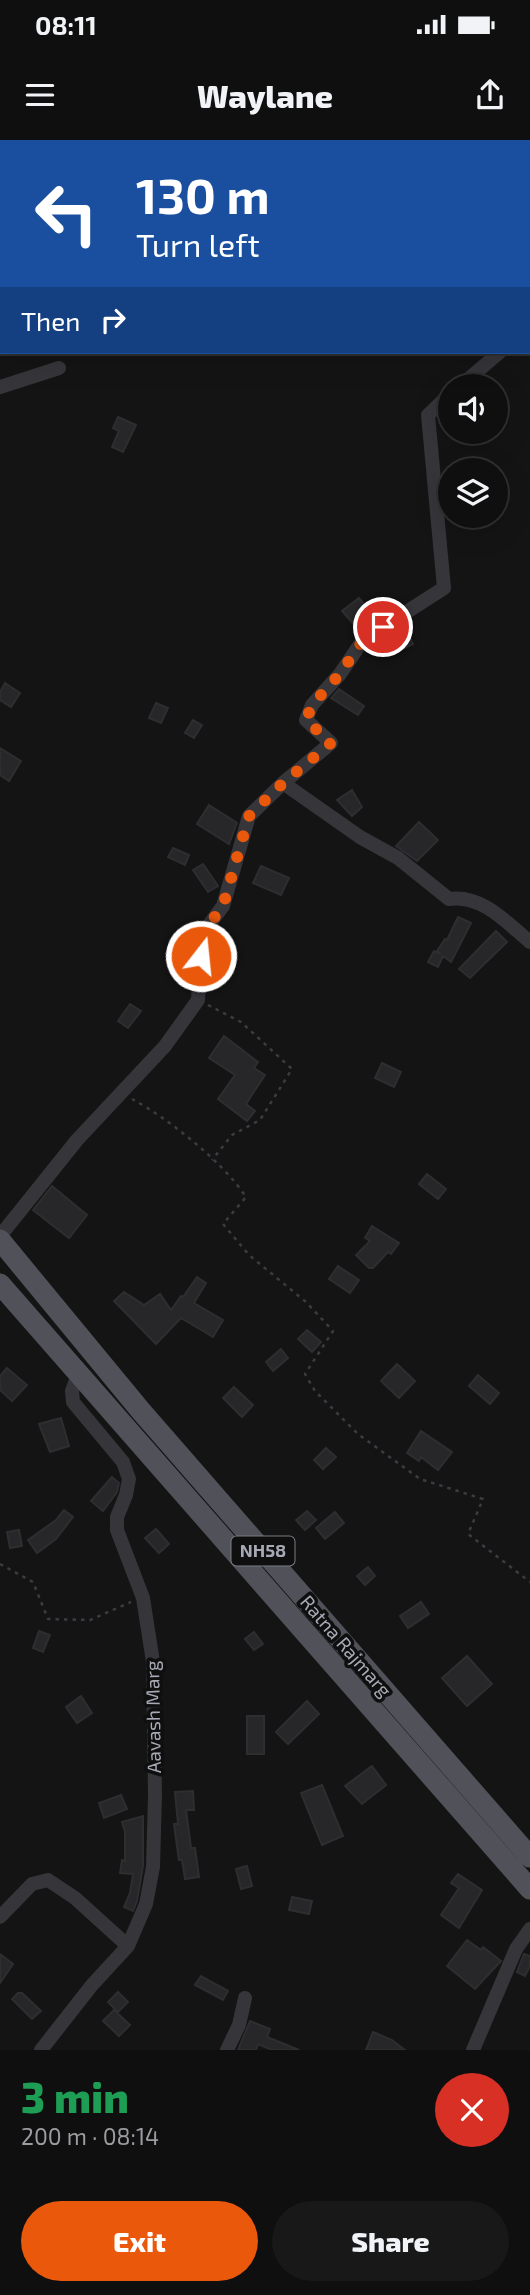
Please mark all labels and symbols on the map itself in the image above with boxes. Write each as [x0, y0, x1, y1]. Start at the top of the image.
pin [353, 597, 413, 657]
position arrow [164, 919, 238, 993]
road number: NH58 [232, 1536, 294, 1566]
street label: Ratna Rajmarg [296, 1590, 397, 1702]
street label: Aavash Marg [140, 1660, 165, 1774]

